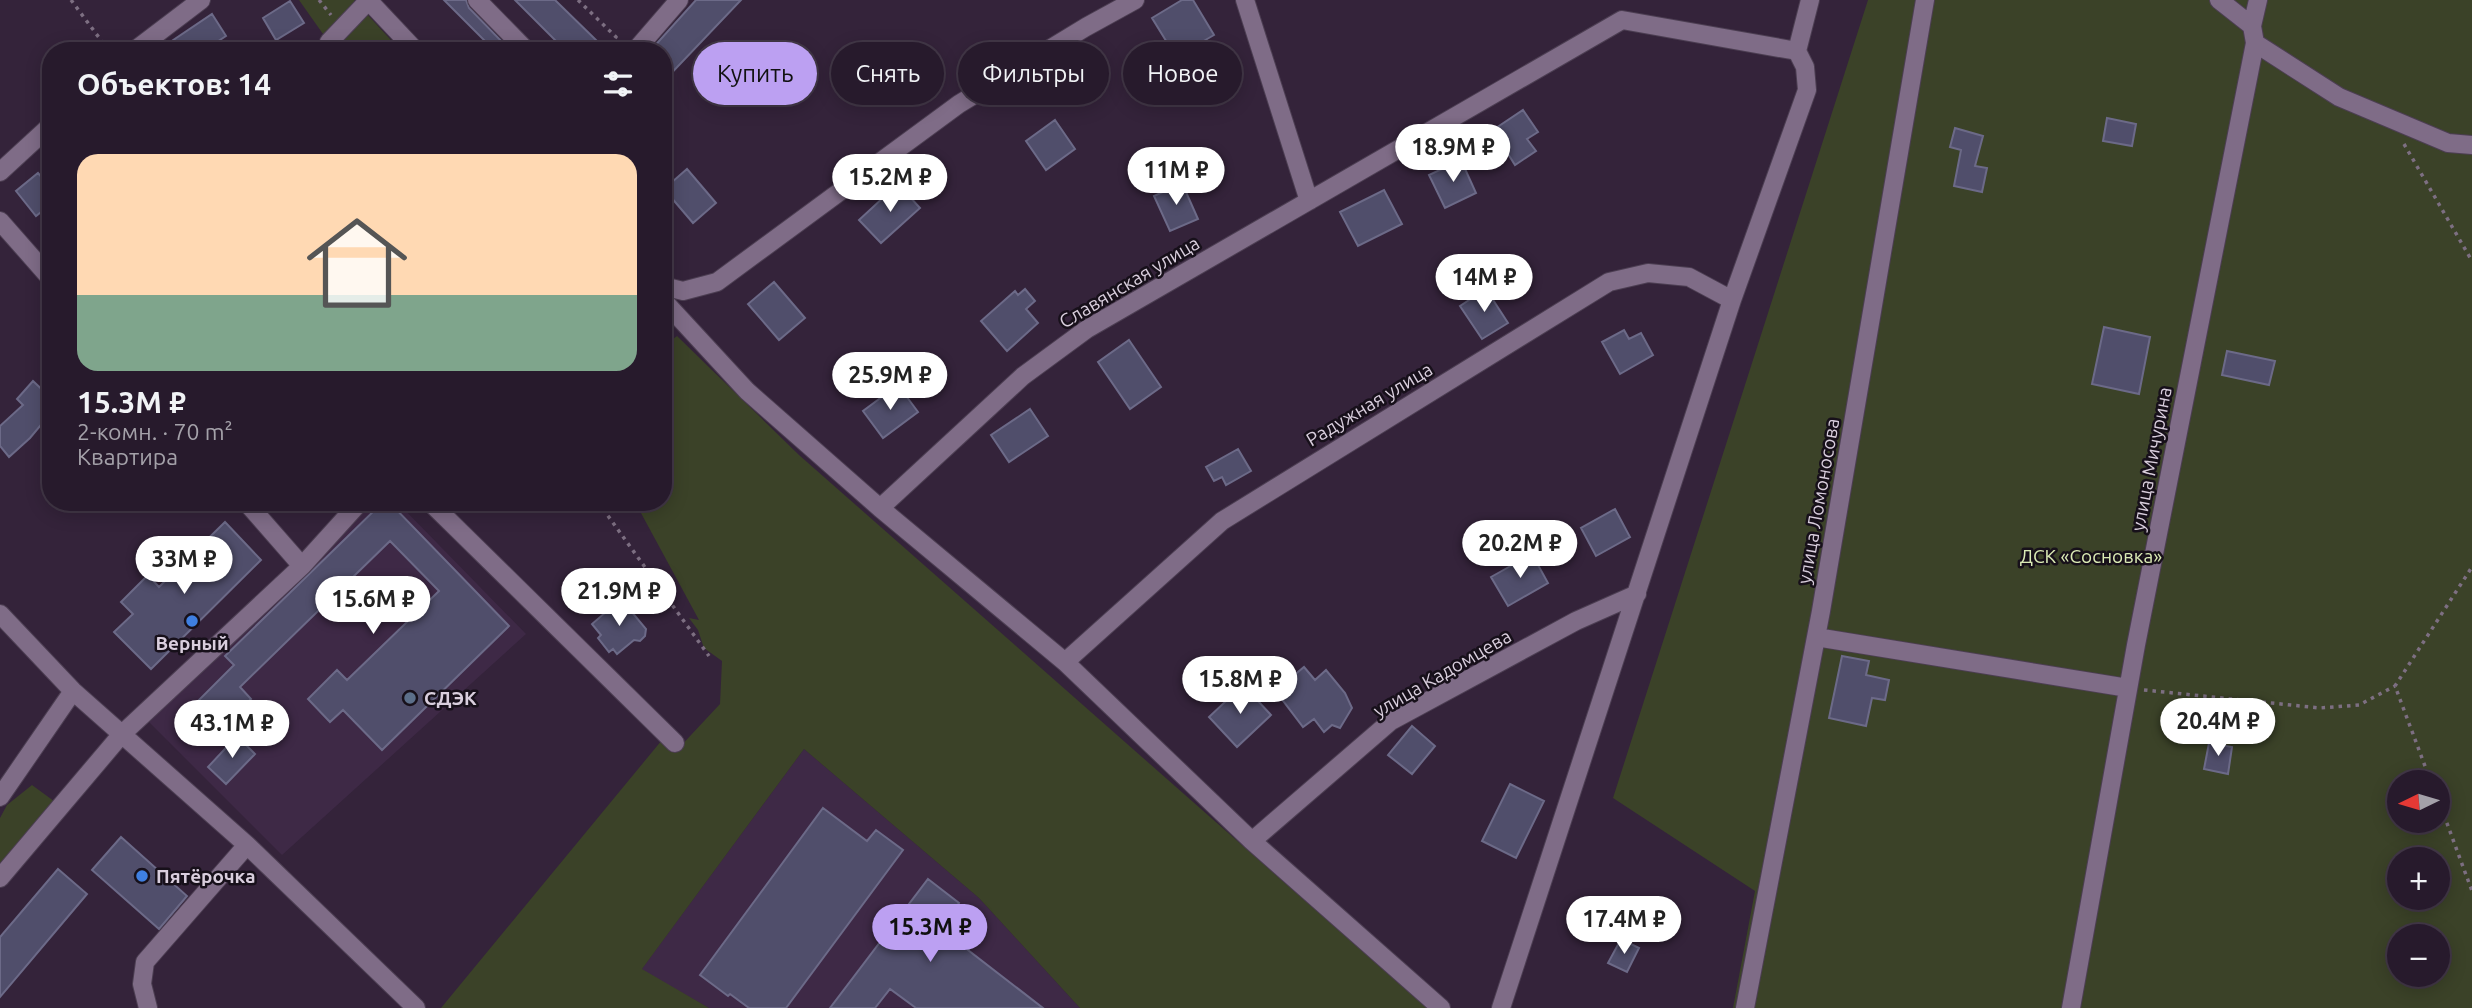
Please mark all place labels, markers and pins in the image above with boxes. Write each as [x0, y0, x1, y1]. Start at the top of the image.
pin: 18.9M ₽ [1388, 124, 1518, 184]
pin: 11M ₽ [1127, 148, 1225, 207]
pin: 15.2M ₽ [825, 154, 955, 214]
pin: 14M ₽ [1435, 254, 1533, 314]
pin: 25.9M ₽ [825, 352, 955, 412]
pin: 20.2M ₽ [1455, 520, 1585, 580]
pin: 33M ₽ [135, 536, 233, 596]
pin: 21.9M ₽ [554, 568, 684, 628]
pin: 15.6M ₽ [308, 576, 438, 636]
marker: Верный [184, 613, 200, 629]
place label: Верный [155, 632, 229, 654]
pin: 15.8M ₽ [1175, 656, 1305, 716]
place label: СДЭК [424, 687, 477, 709]
marker: СДЭК [402, 690, 418, 706]
pin: 20.4M ₽ [2153, 698, 2283, 758]
pin: 43.1M ₽ [167, 700, 297, 760]
place label: Пятёрочка [156, 865, 255, 887]
marker: Пятёрочка [134, 868, 150, 884]
pin: 17.4M ₽ [1559, 897, 1689, 956]
pin: 15.3M ₽ [865, 904, 995, 964]

